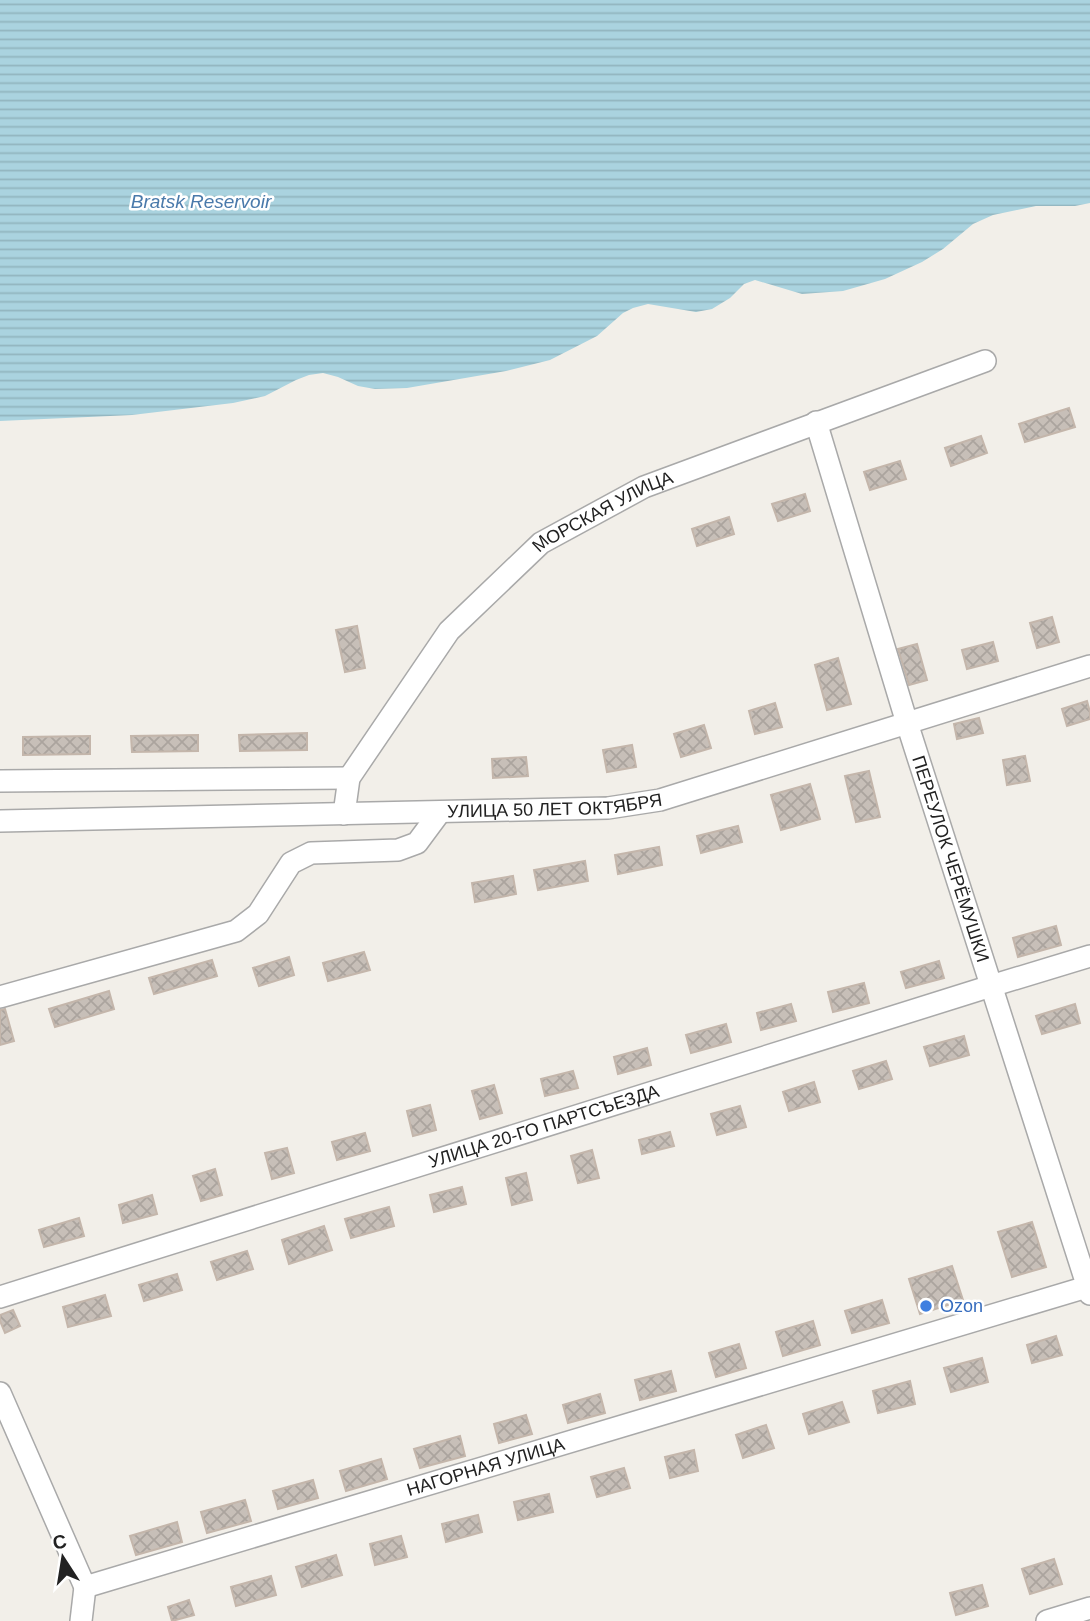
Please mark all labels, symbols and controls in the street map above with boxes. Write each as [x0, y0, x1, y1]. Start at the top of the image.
water label: Bratsk Reservoir [131, 191, 272, 212]
street label: МОРСКАЯ УЛИЦА [528, 467, 676, 556]
street label: ПЕРЕУЛОК ЧЕРЁМУШКИ [908, 753, 993, 964]
street label: УЛИЦА 50 ЛЕТ ОКТЯБРЯ [447, 790, 663, 821]
street label: УЛИЦА 20-ГО ПАРТСЪЕЗДА [426, 1081, 661, 1172]
place label: Ozon [940, 1296, 983, 1316]
marker: Ozon [918, 1298, 934, 1314]
street label: НАГОРНАЯ УЛИЦА [404, 1434, 567, 1500]
north arrow [28, 1523, 98, 1593]
text: С [51, 1530, 69, 1554]

